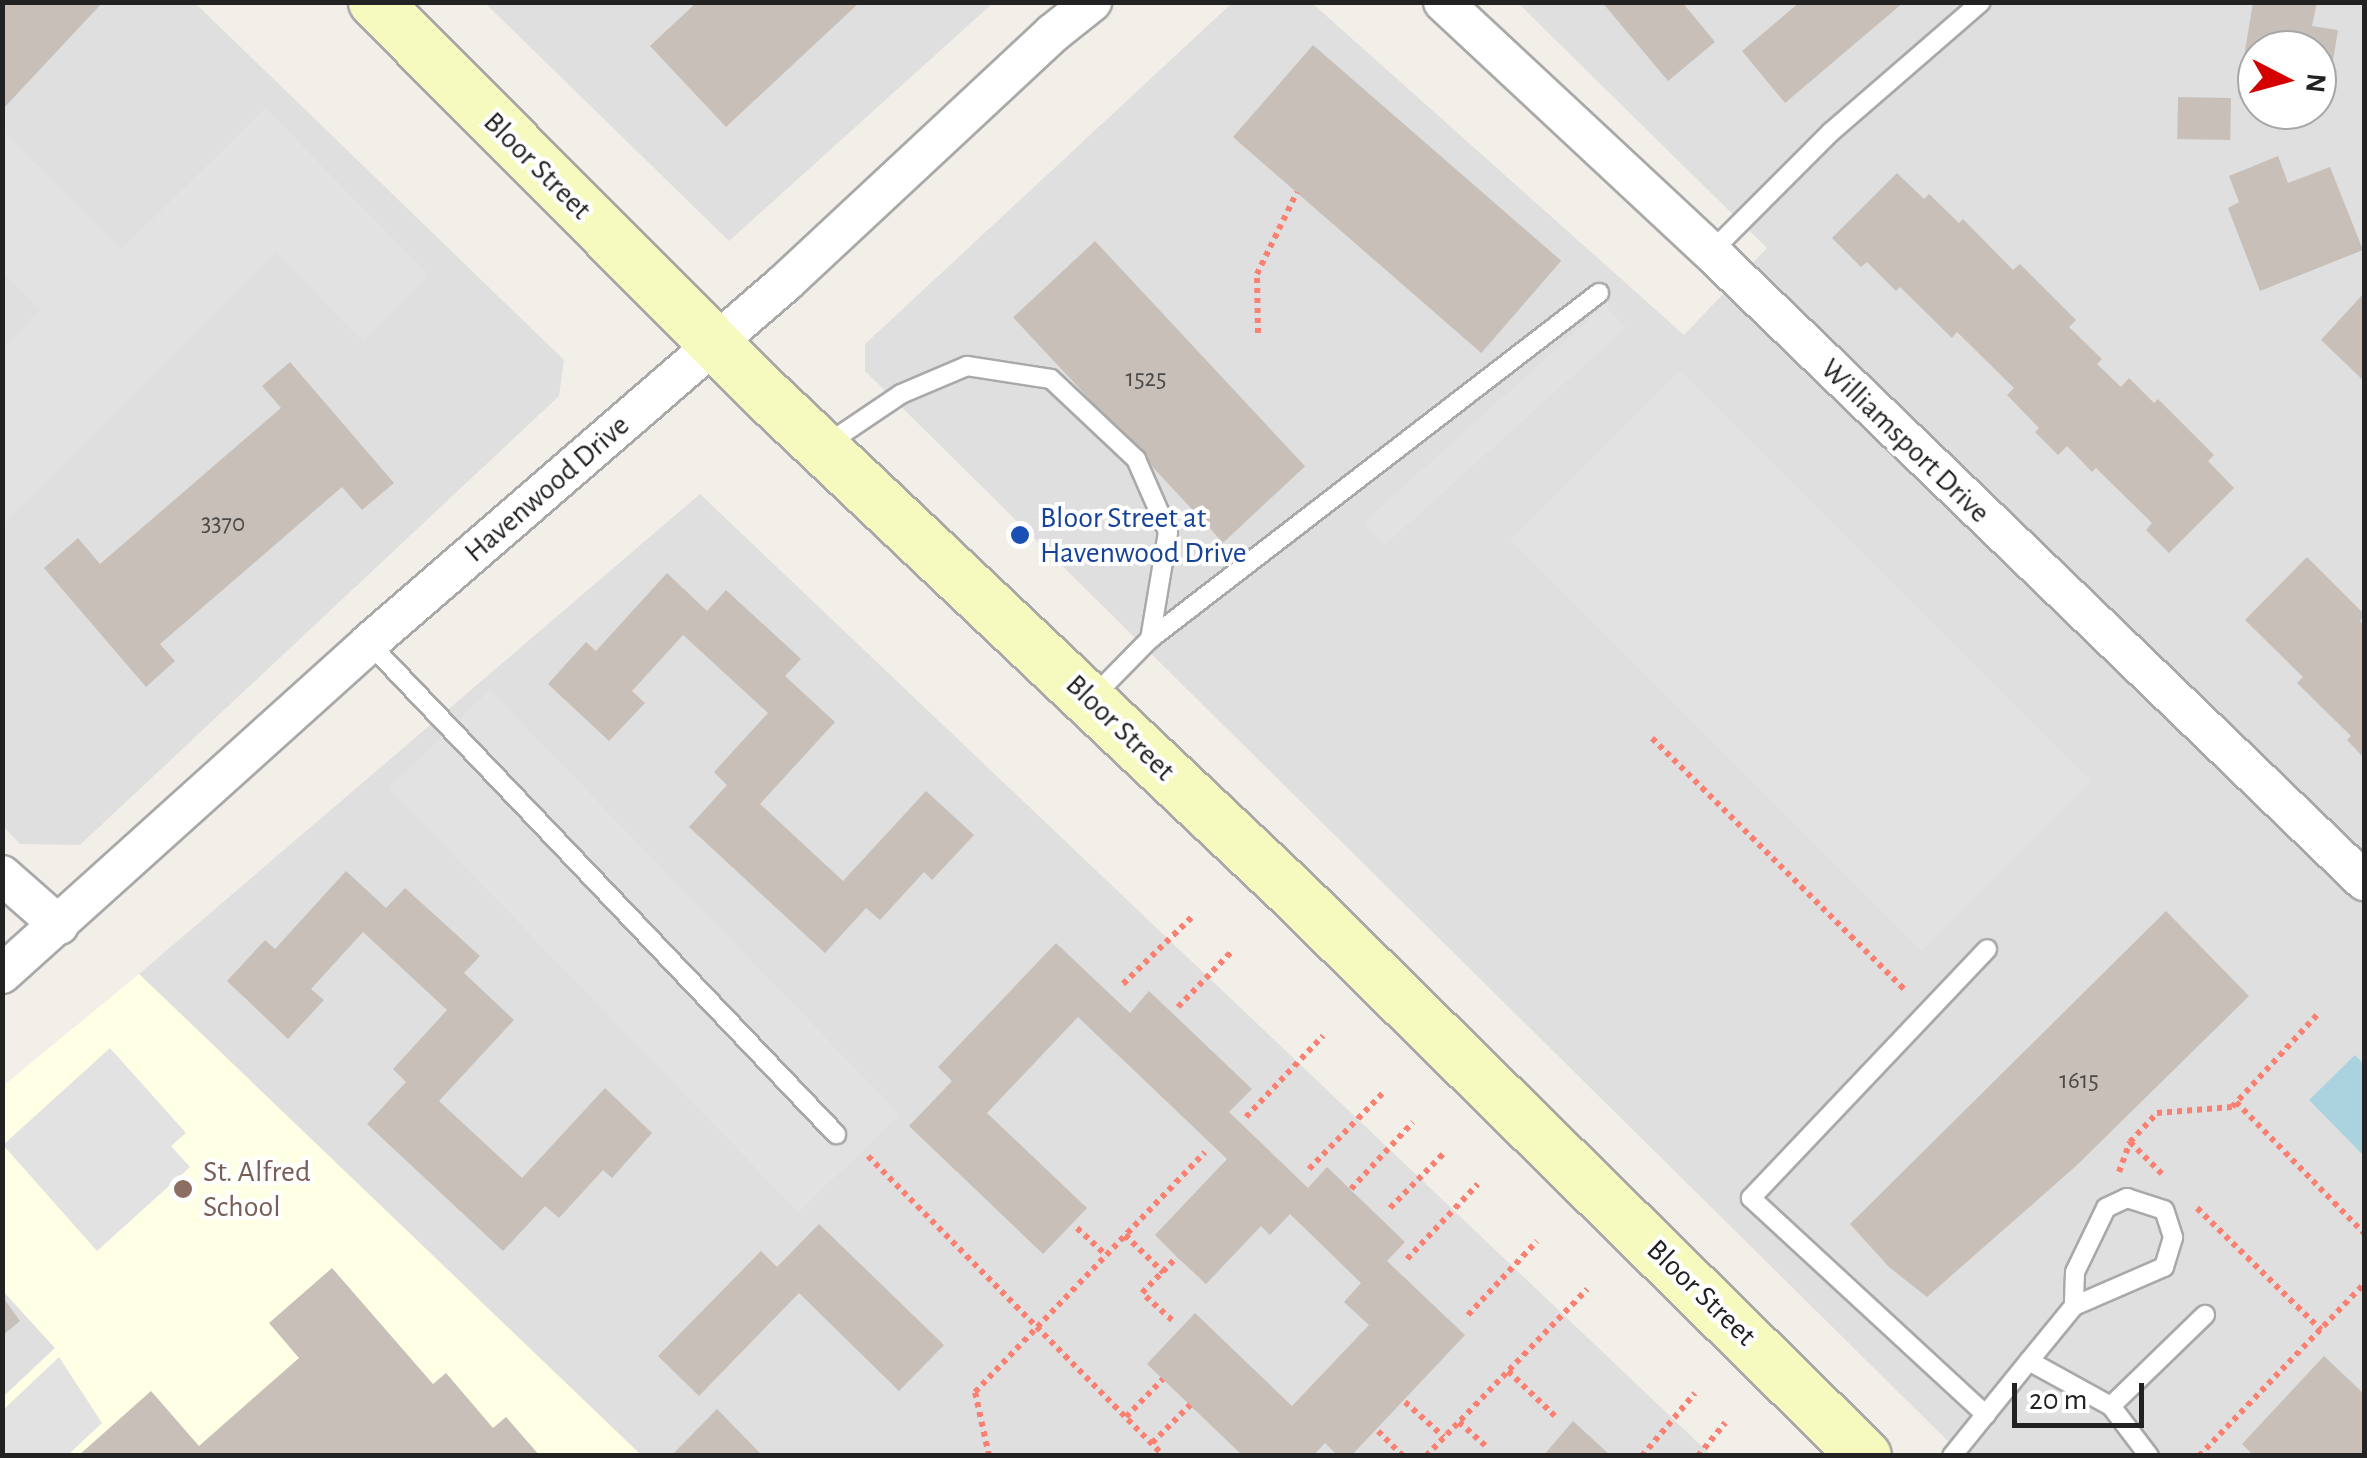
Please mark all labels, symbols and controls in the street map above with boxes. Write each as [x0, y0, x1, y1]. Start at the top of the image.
north arrow [2237, 30, 2337, 130]
text: N [2300, 72, 2330, 94]
street label: Bloor Street [476, 105, 598, 227]
street label: Williamsport Drive [1813, 351, 1997, 531]
house number: 1525 [1126, 364, 1166, 394]
street label: Havenwood Drive [457, 408, 637, 570]
place label: Bloor Street at Havenwood Drive [1040, 500, 1247, 570]
house number: 3370 [201, 509, 245, 539]
marker: Bloor Street at Havenwood Drive [1009, 524, 1031, 546]
street label: Bloor Street [1058, 667, 1182, 789]
house number: 1615 [2059, 1066, 2099, 1096]
place label: St. Alfred School [203, 1154, 310, 1224]
marker: St. Alfred School [172, 1178, 194, 1200]
street label: Bloor Street [1639, 1232, 1763, 1354]
scale bar [2017, 1363, 2150, 1425]
text: 20 m [2029, 1385, 2087, 1415]

